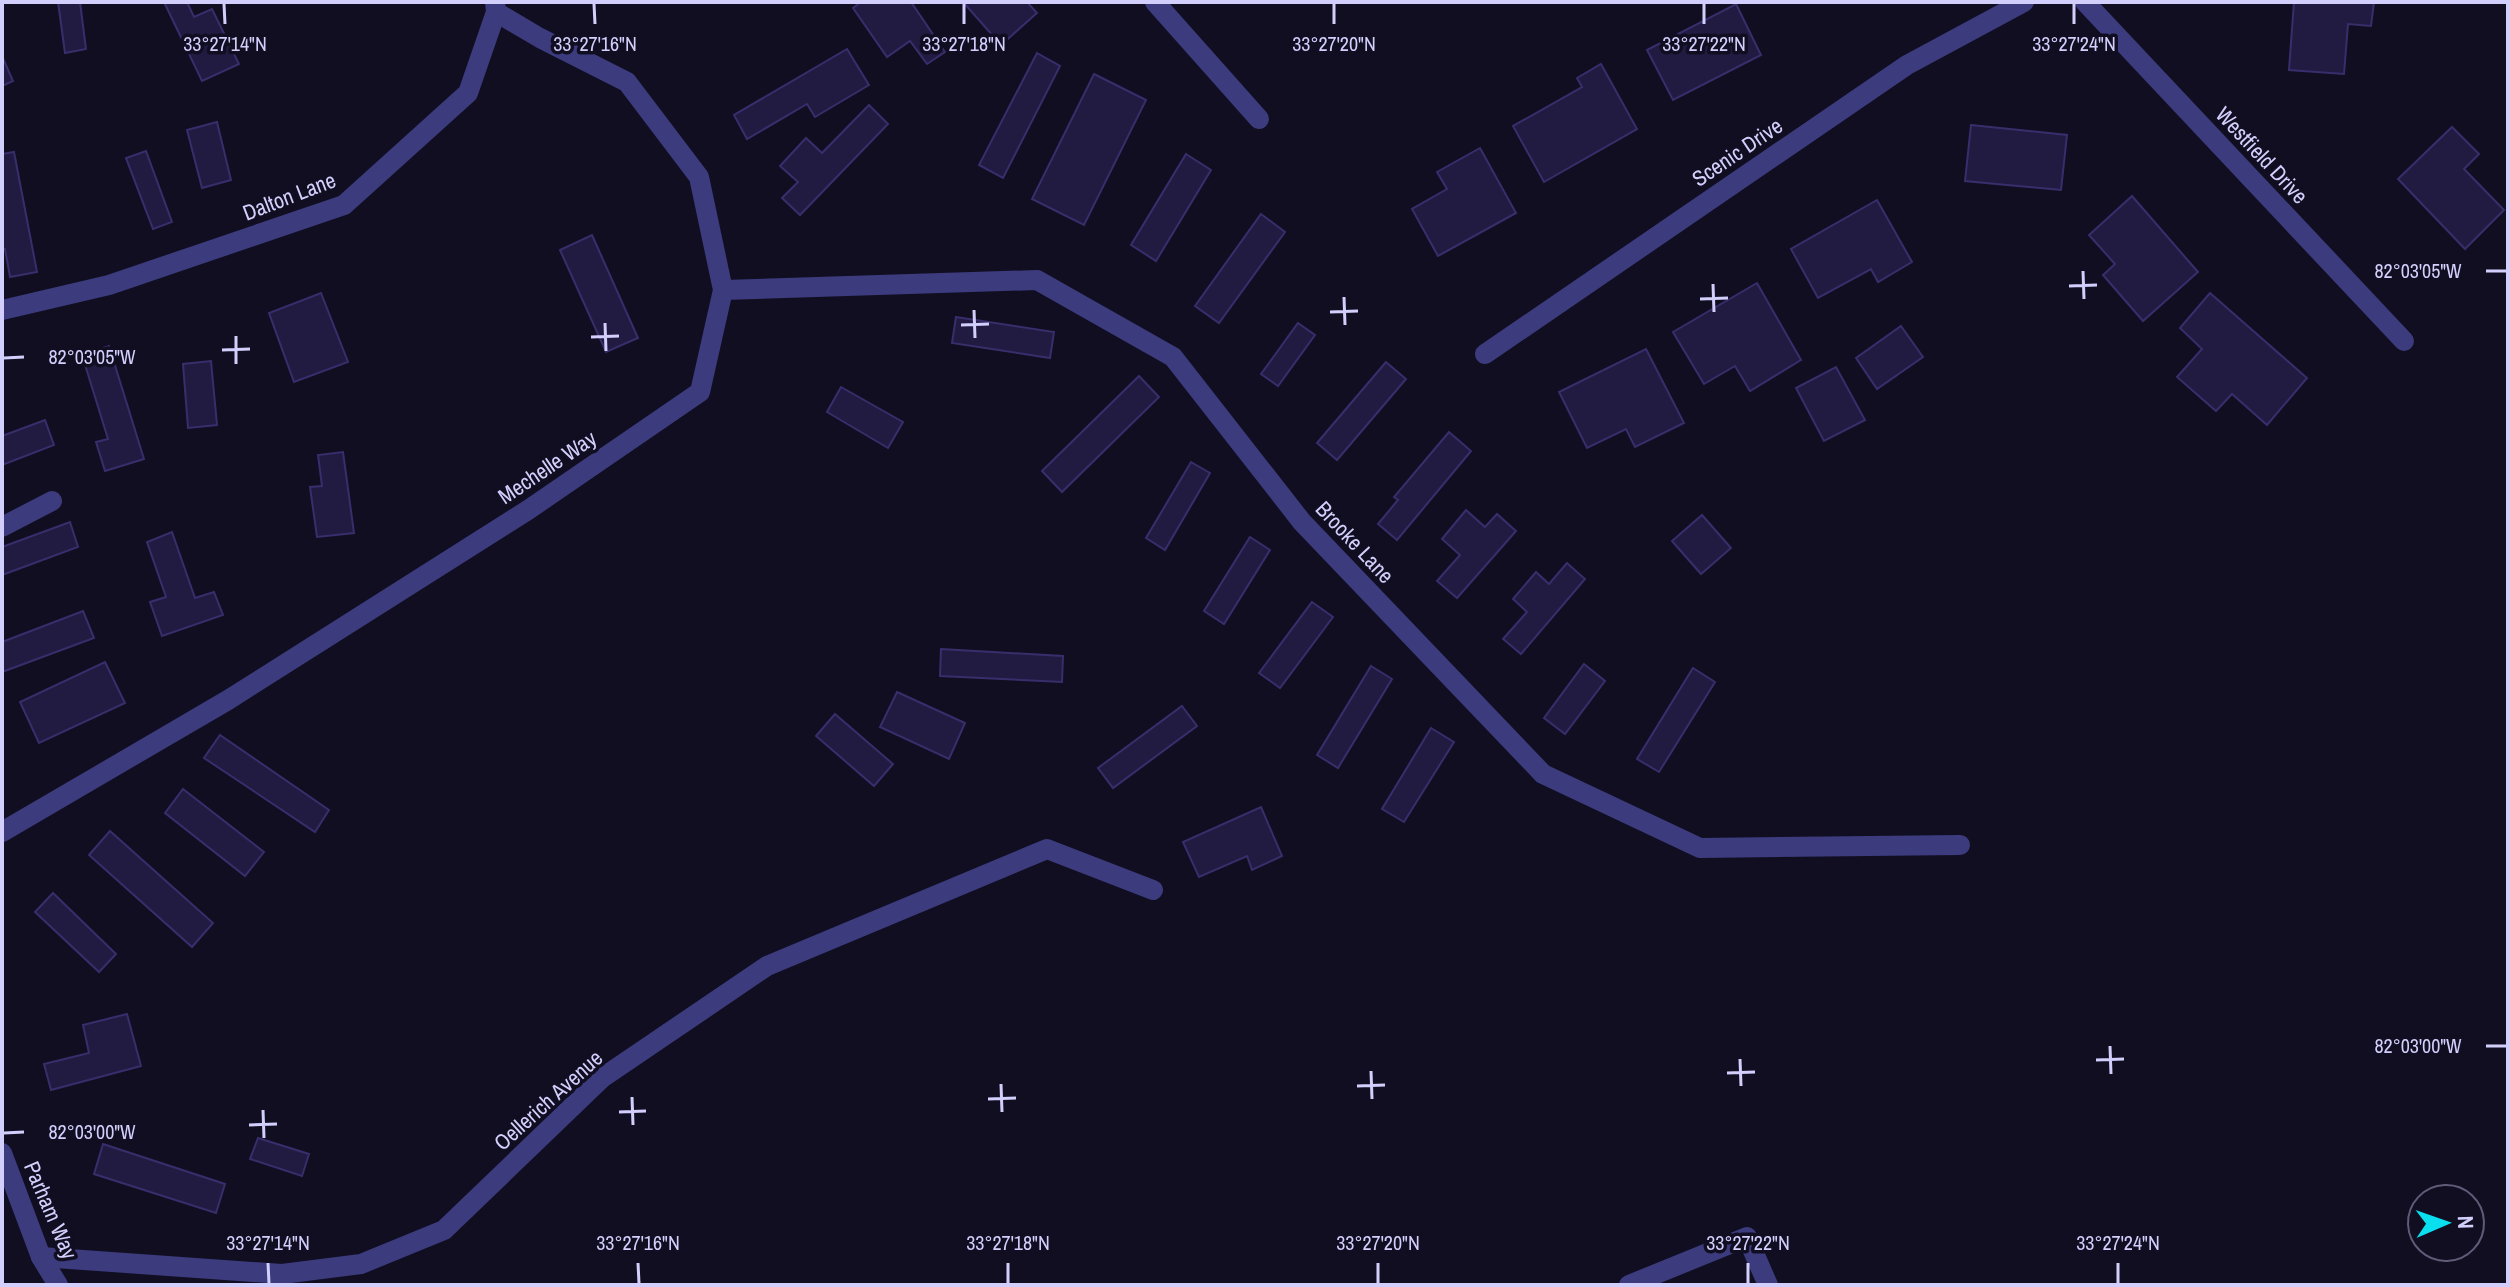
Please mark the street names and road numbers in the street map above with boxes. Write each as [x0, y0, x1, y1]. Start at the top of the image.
street label: Westfield Drive [2209, 100, 2315, 210]
street label: Scenic Drive [1686, 111, 1788, 193]
street label: Dalton Lane [238, 165, 340, 227]
street label: Mechelle Way [492, 423, 602, 511]
street label: Brooke Lane [1309, 494, 1401, 590]
street label: Oellerich Avenue [487, 1043, 609, 1157]
street label: Parham Way [17, 1156, 85, 1264]

